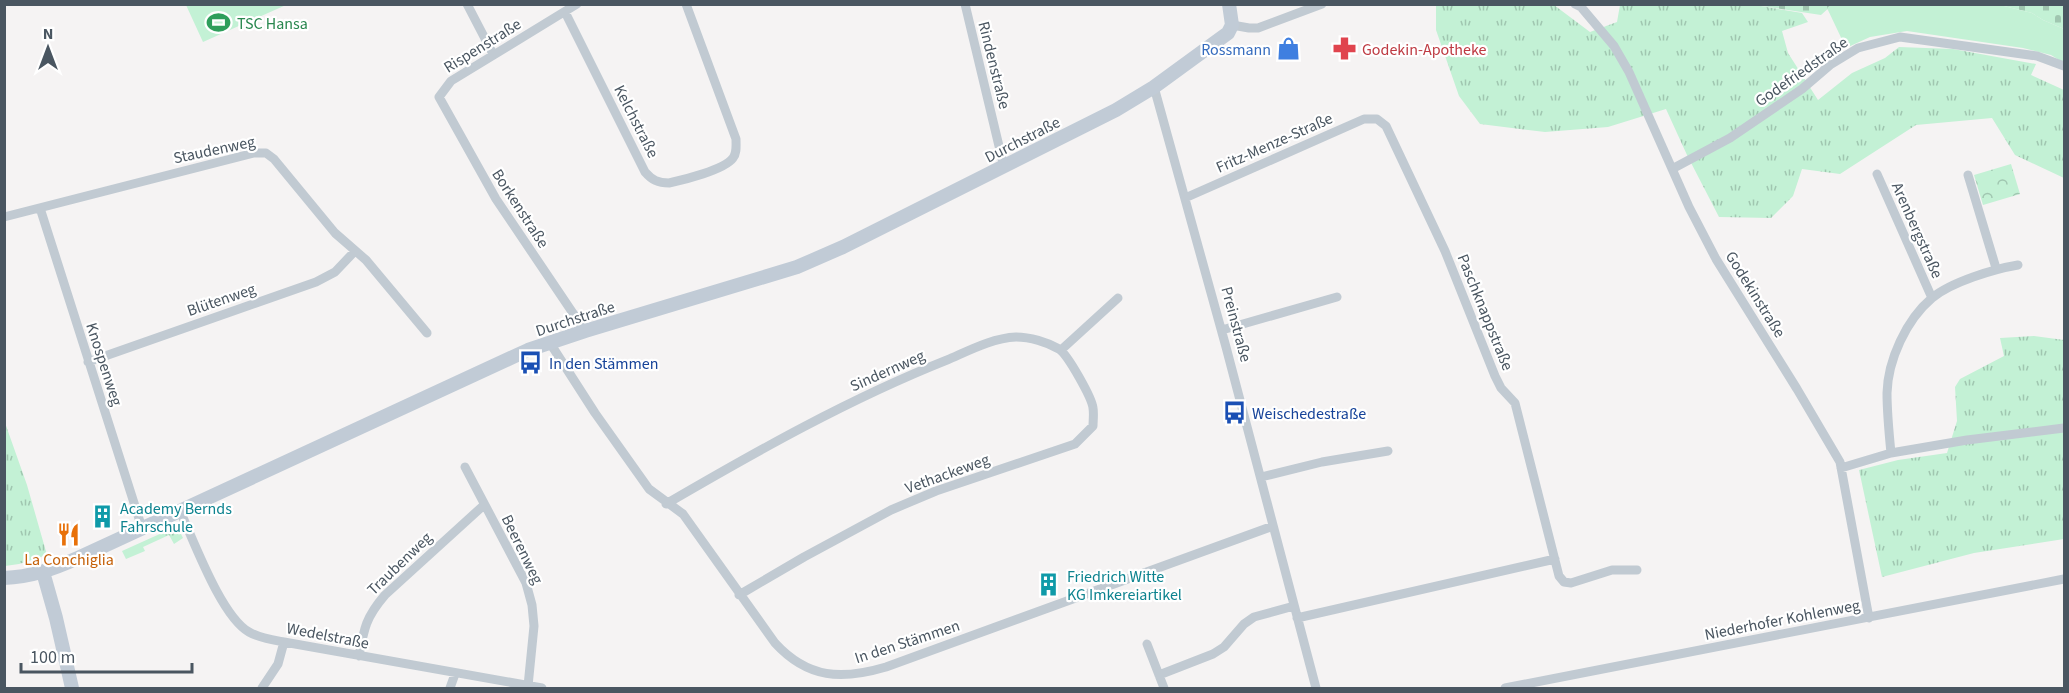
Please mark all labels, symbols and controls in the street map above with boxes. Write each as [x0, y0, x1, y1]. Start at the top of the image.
sports icon: TSC Hansa [206, 10, 232, 36]
place label: TSC Hansa [237, 13, 308, 35]
street label: Rispenstraße [440, 13, 526, 78]
north arrow [18, 18, 78, 78]
street label: Rindenstraße [973, 19, 1016, 111]
text: N [43, 23, 53, 45]
street label: Godefriedstraße [1751, 32, 1852, 112]
shop icon: Rossmann [1276, 36, 1302, 62]
pharmacy icon: Godekin-Apotheke [1331, 36, 1357, 62]
place label: Rossmann [1201, 39, 1271, 61]
place label: Godekin-Apotheke [1362, 39, 1487, 61]
street label: Kelchstraße [608, 81, 664, 162]
street label: Fritz-Menze-Straße [1213, 107, 1336, 179]
street label: Durchstraße [981, 111, 1064, 168]
street label: Staudenweg [171, 131, 257, 169]
street label: Borkenstraße [486, 165, 554, 252]
street label: Arenbergstraße [1886, 179, 1948, 282]
street label: Godekinstraße [1720, 247, 1791, 342]
street label: Paschknappstraße [1452, 251, 1518, 374]
street label: Blütenweg [184, 278, 259, 322]
street label: Preinstraße [1215, 284, 1257, 364]
street label: Durchstraße [533, 296, 618, 342]
street label: Knospenweg [80, 320, 128, 409]
street label: Sindernweg [847, 345, 928, 397]
bus stop icon: In den Stämmen [518, 350, 544, 376]
place label: In den Stämmen [549, 353, 658, 375]
bus stop icon: Weischedestraße [1221, 400, 1247, 426]
place label: Weischedestraße [1252, 403, 1366, 425]
street label: Vethackeweg [902, 449, 993, 499]
place label: Academy Bernds Fahrschule [120, 498, 232, 538]
building icon: Academy Bernds Fahrschule [89, 504, 115, 530]
street label: Beerenweg [496, 511, 548, 588]
restaurant icon: La Conchiglia [56, 521, 82, 547]
street label: Traubenweg [362, 527, 437, 600]
place label: La Conchiglia [24, 549, 114, 571]
place label: Friedrich Witte KG Imkereiartikel [1067, 566, 1182, 606]
building icon: Friedrich Witte KG Imkereiartikel [1036, 572, 1062, 598]
street label: Niederhofer Kohlenweg [1703, 594, 1862, 646]
street label: In den Stämmen [852, 615, 963, 669]
street label: Wedelstraße [285, 617, 371, 655]
scale bar [21, 636, 192, 674]
text: 100 m [30, 645, 75, 670]

